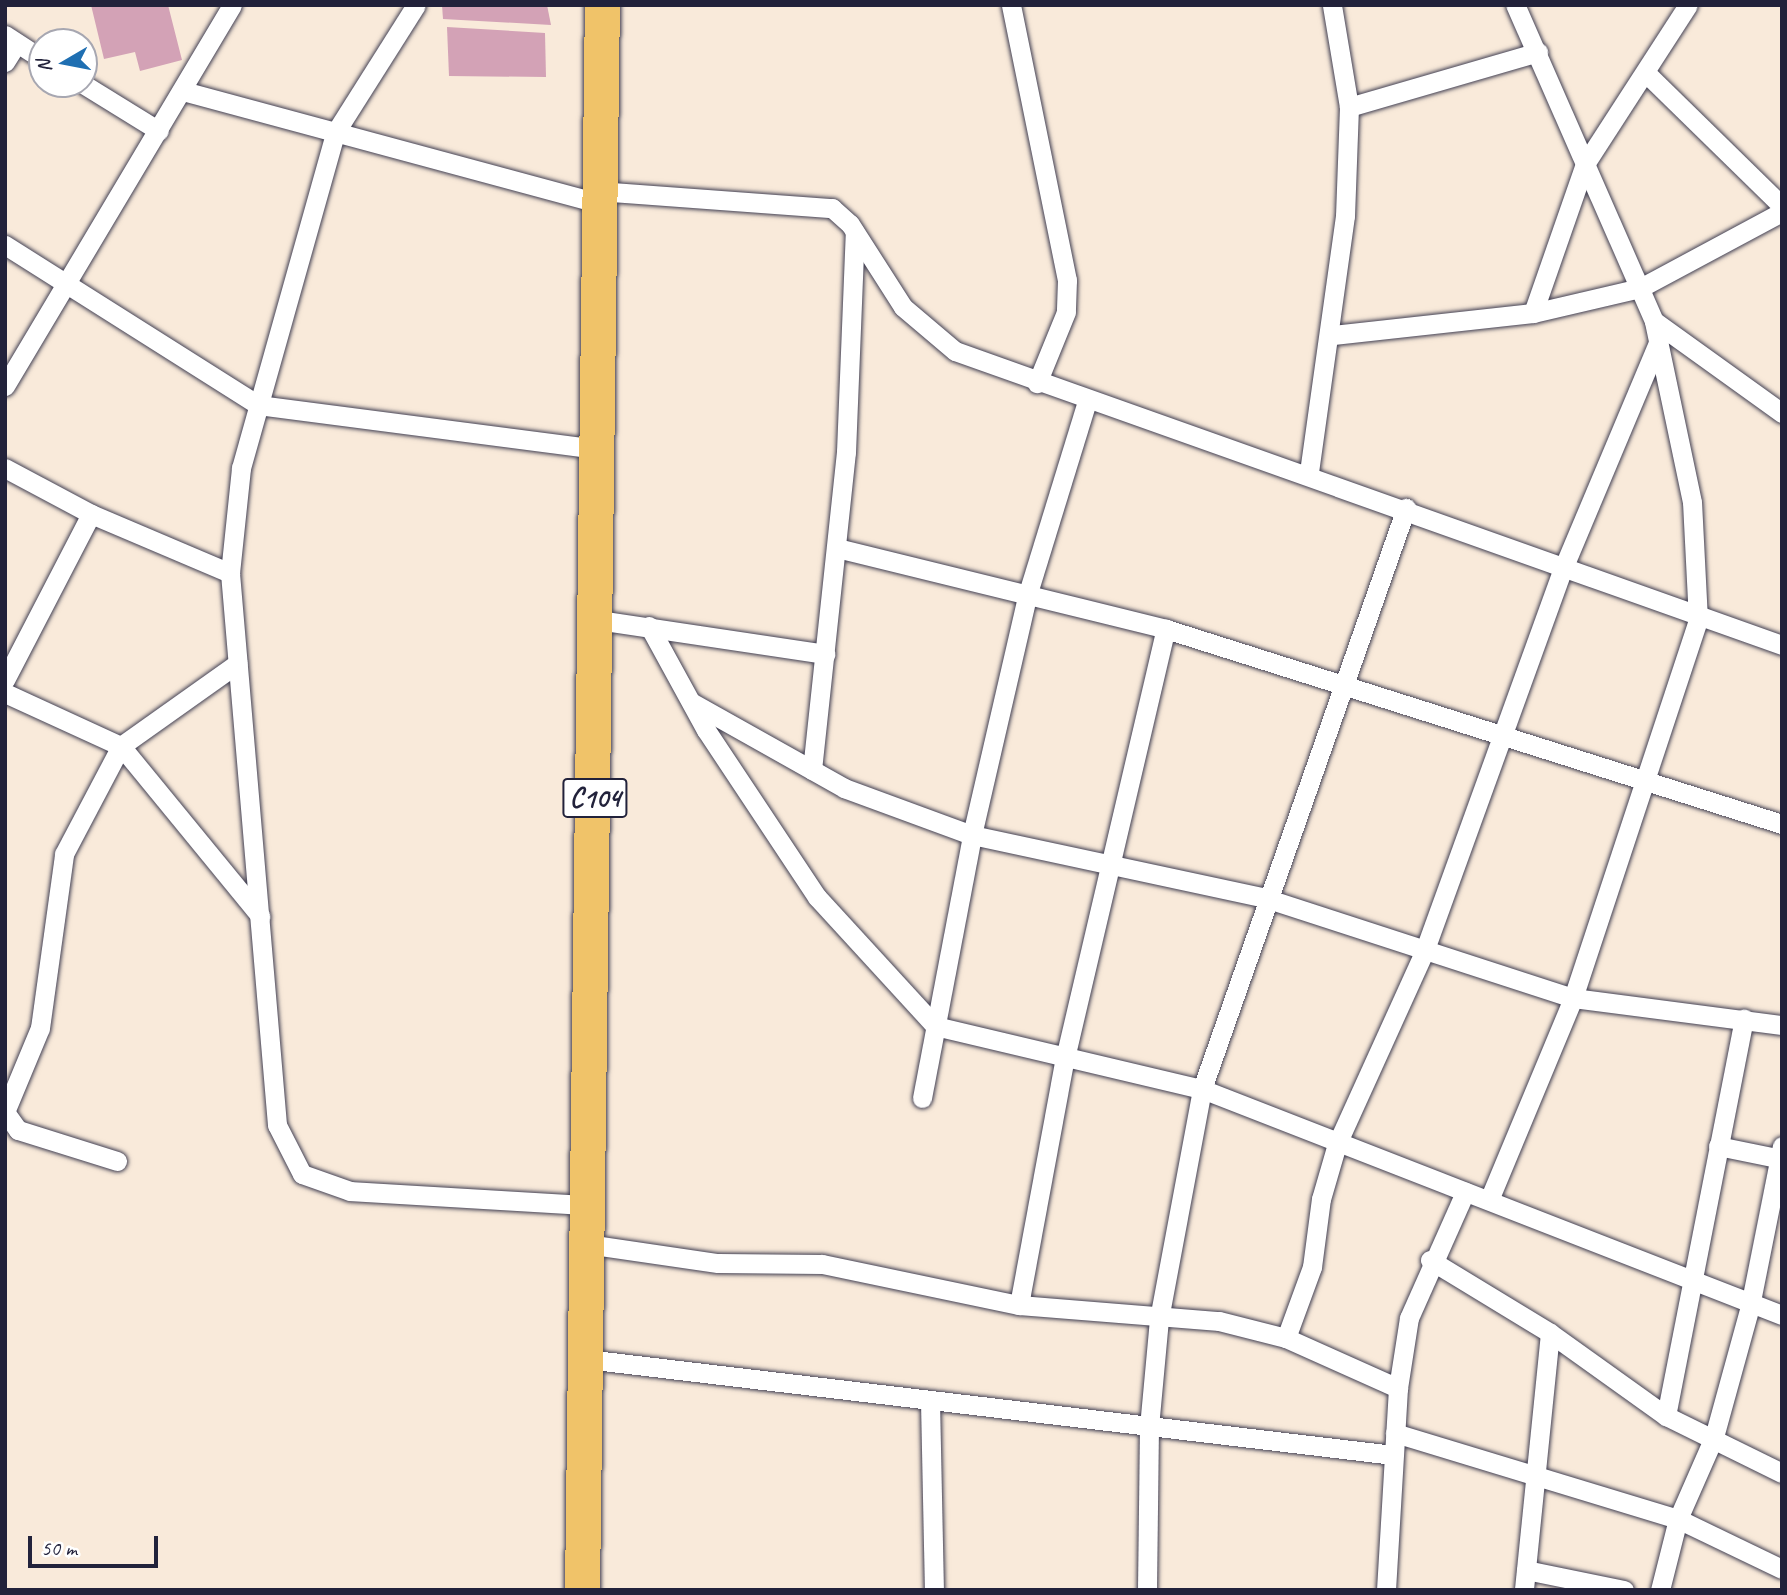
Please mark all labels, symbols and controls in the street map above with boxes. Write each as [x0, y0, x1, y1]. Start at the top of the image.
north arrow [28, 28, 98, 98]
text: N [31, 58, 57, 74]
road number: C104 [562, 774, 628, 822]
scale bar [32, 1522, 161, 1566]
text: 50 m [41, 1535, 77, 1561]

